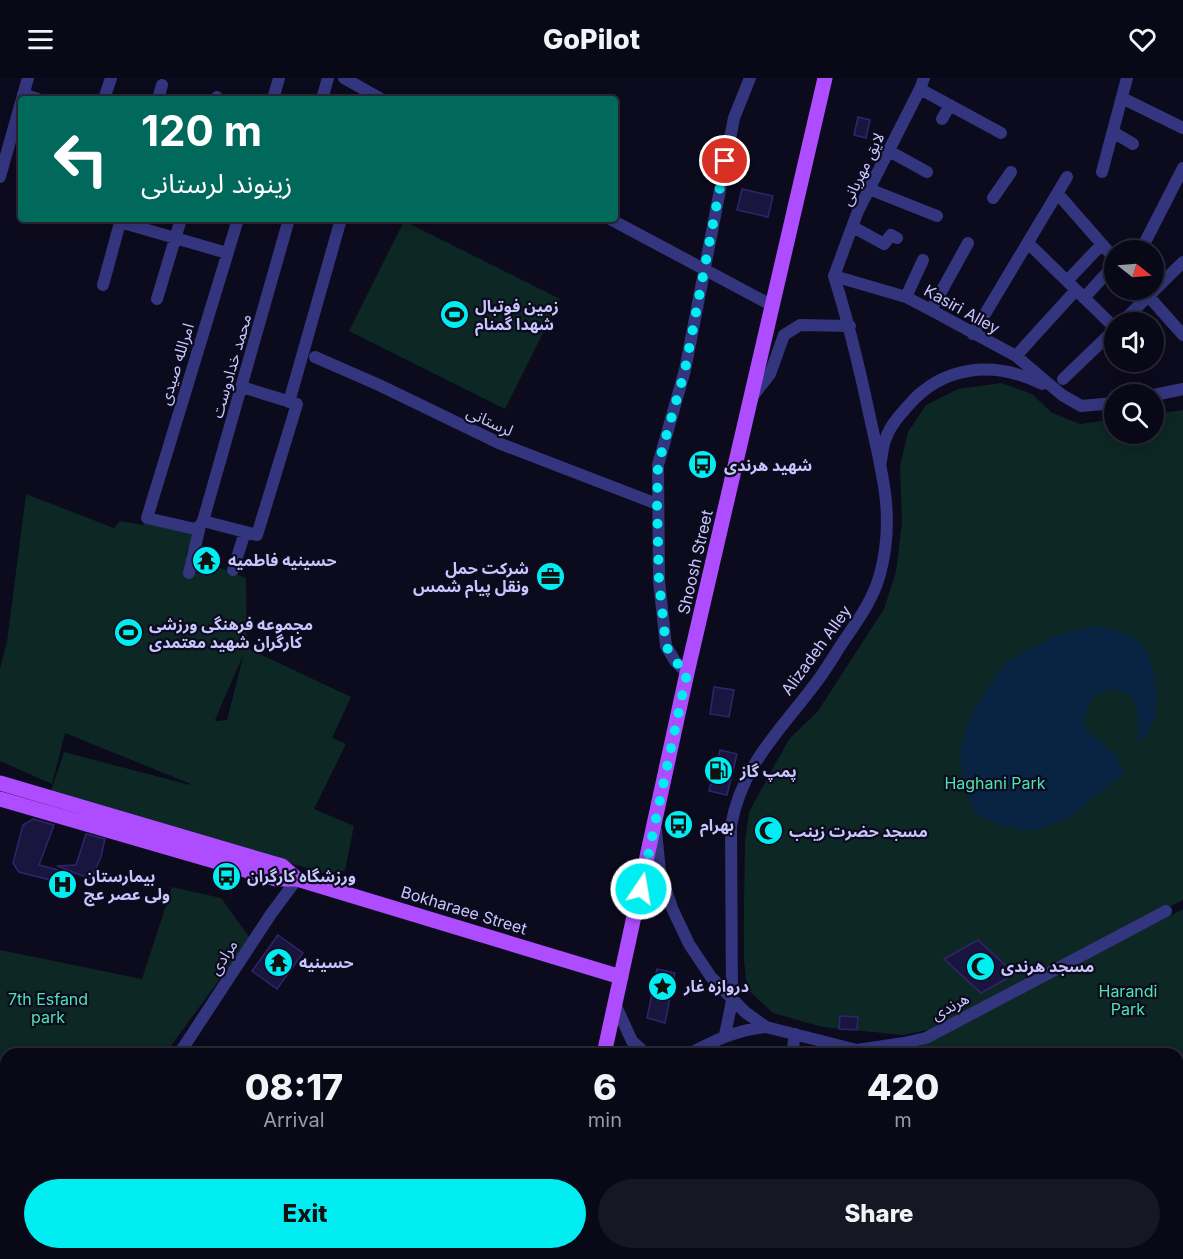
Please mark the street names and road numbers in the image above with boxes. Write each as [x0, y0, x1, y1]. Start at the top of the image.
street label: لایق مهربانی [836, 129, 889, 209]
street label: Kasiri Alley [921, 280, 1003, 338]
street label: محمد خدادوست [207, 312, 255, 420]
street label: امرالله صیدی [154, 321, 198, 407]
street label: لرستانی [463, 402, 517, 440]
street label: Shoosh Street [673, 508, 717, 616]
street label: Alizadeh Alley [777, 601, 855, 699]
street label: Bokharaee Street [399, 881, 529, 939]
street label: مرادی [204, 936, 242, 978]
street label: هرندی [928, 988, 972, 1024]

